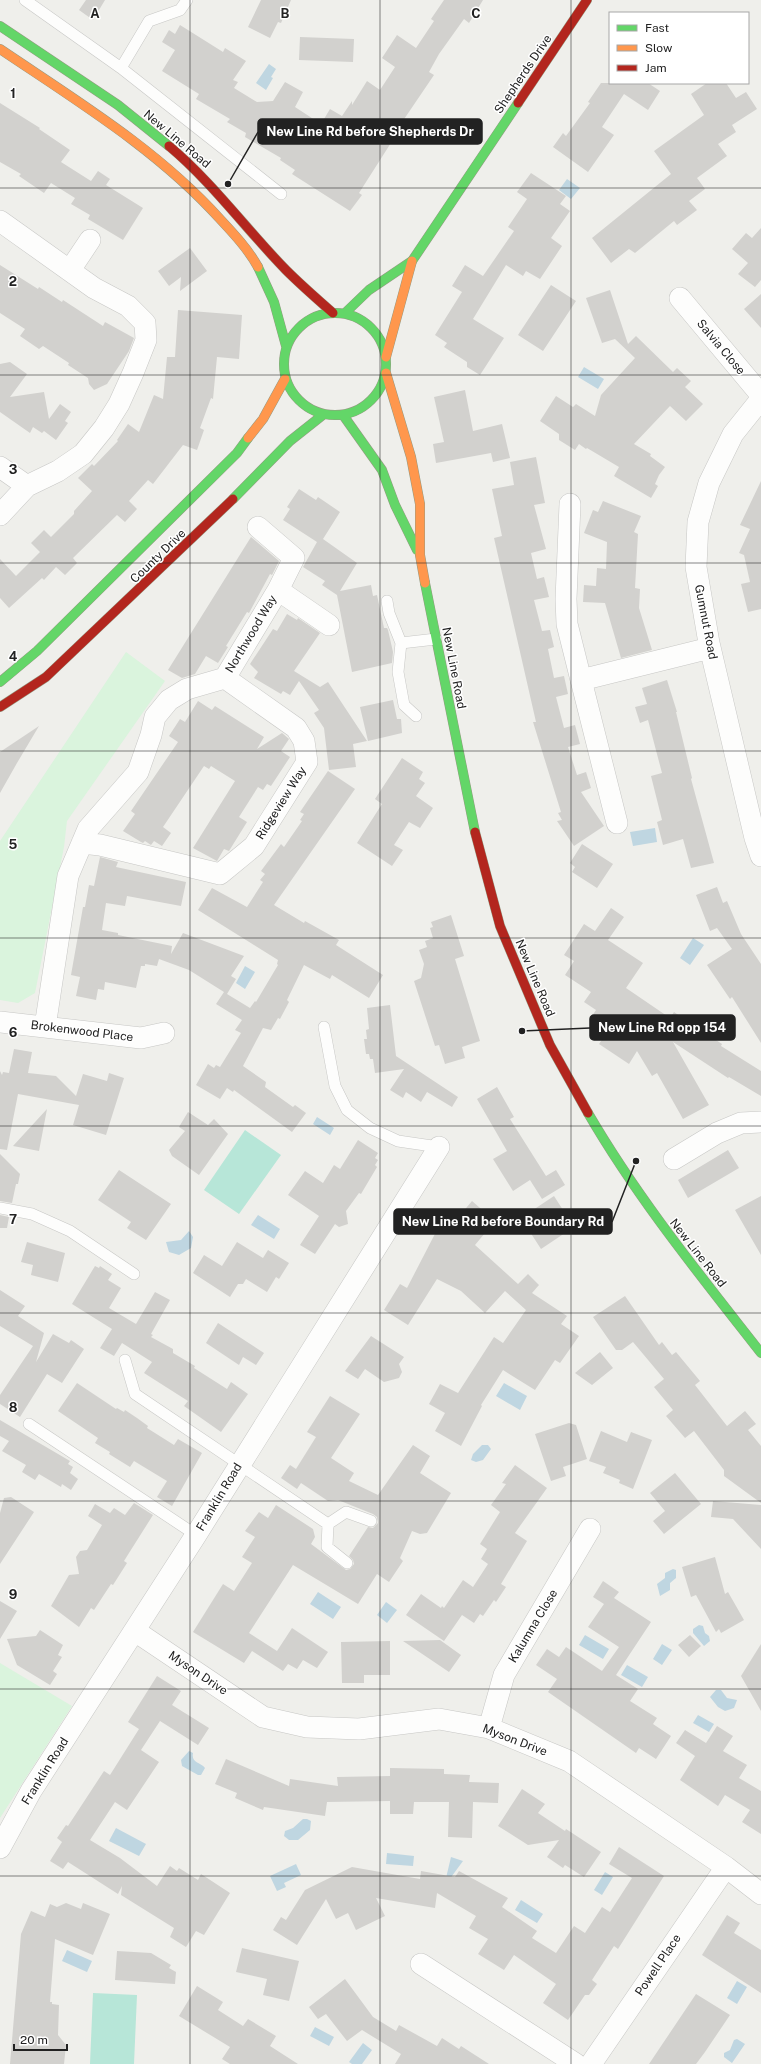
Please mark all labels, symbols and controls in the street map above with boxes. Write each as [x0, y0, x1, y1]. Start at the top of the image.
text: A [90, 6, 100, 21]
text: B [281, 6, 290, 21]
text: C [471, 6, 481, 21]
legend [609, 12, 749, 84]
text: Fast [645, 21, 670, 35]
street label: Shepherds Drive [491, 32, 555, 116]
text: Slow [645, 41, 673, 55]
text: Jam [645, 61, 667, 75]
text: 1 [10, 86, 16, 101]
street label: New Line Road [141, 107, 213, 171]
callout: New Line Rd before Shepherds Dr [258, 119, 482, 144]
text: New Line Rd before Shepherds Dr [266, 124, 474, 139]
text: 2 [9, 274, 17, 289]
street label: Salvia Close [694, 317, 748, 378]
text: 3 [9, 462, 18, 477]
street label: County Drive [127, 526, 189, 586]
street label: Gumnut Road [692, 583, 720, 661]
street label: Northwood Way [222, 592, 280, 675]
street label: New Line Road [439, 626, 469, 710]
text: 4 [9, 649, 18, 664]
street label: Ridgeview Way [253, 763, 309, 842]
text: 5 [9, 837, 18, 852]
street label: New Line Road [512, 937, 558, 1019]
callout: New Line Rd opp 154 [590, 1015, 735, 1040]
street label: Brokenwood Place [30, 1018, 134, 1044]
text: New Line Rd opp 154 [598, 1020, 727, 1035]
text: 6 [9, 1025, 18, 1040]
callout: New Line Rd before Boundary Rd [394, 1209, 612, 1234]
text: 7 [9, 1212, 17, 1227]
text: New Line Rd before Boundary Rd [402, 1214, 604, 1229]
street label: New Line Road [667, 1216, 729, 1290]
text: 8 [9, 1400, 18, 1415]
street label: Franklin Road [193, 1460, 245, 1534]
text: 9 [9, 1587, 17, 1602]
street label: Kalumna Close [506, 1587, 561, 1665]
street label: Myson Drive [166, 1648, 230, 1698]
street label: Myson Drive [481, 1721, 550, 1759]
street label: Franklin Road [19, 1735, 71, 1807]
street label: Powell Place [632, 1931, 684, 1999]
scale bar [14, 2026, 67, 2052]
text: 20 m [20, 2033, 48, 2047]

